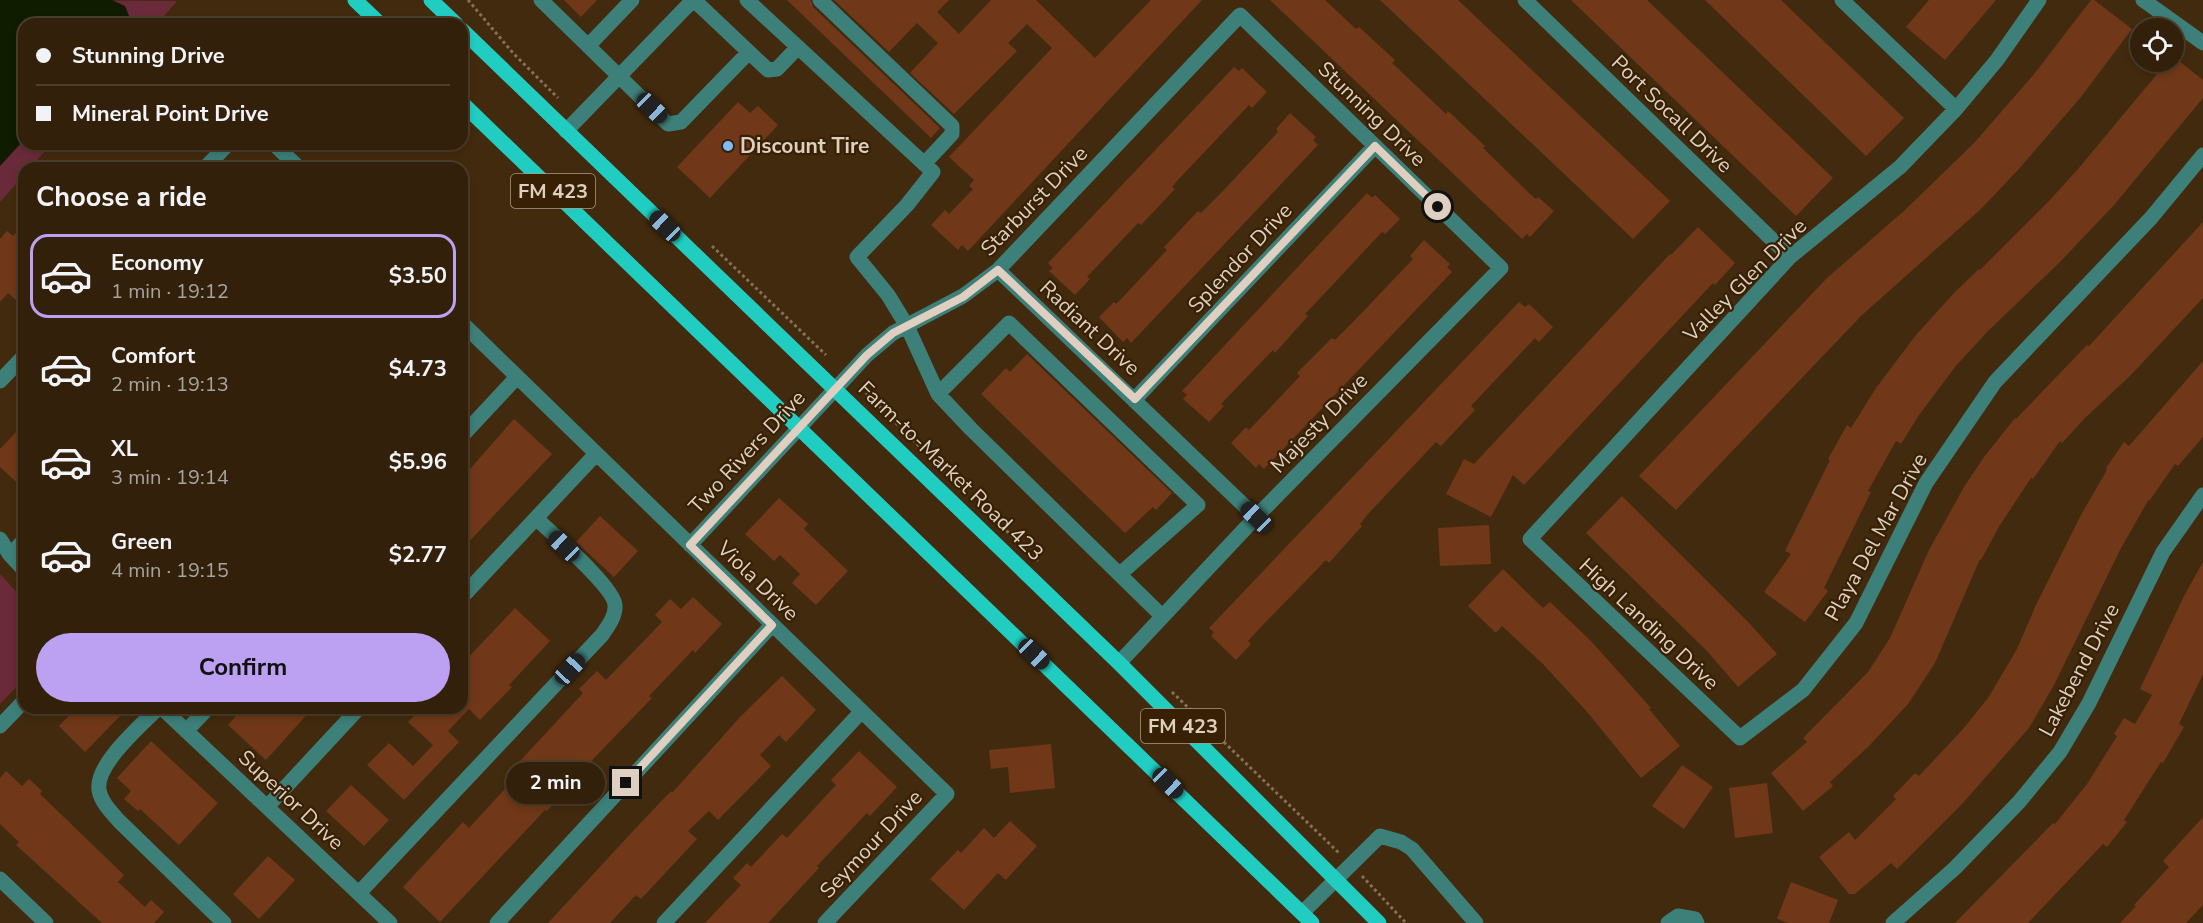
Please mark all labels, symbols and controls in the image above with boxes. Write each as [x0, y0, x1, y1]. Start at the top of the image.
map controls [2130, 18, 2184, 72]
button: locate [2130, 18, 2184, 72]
text: Stunning Drive [72, 41, 225, 71]
street label: Port Socall Drive [1605, 49, 1739, 179]
street label: Stunning Drive [1312, 55, 1432, 173]
car [633, 89, 671, 127]
text: Mineral Point Drive [72, 99, 269, 129]
place label: Discount Tire [740, 132, 869, 160]
marker: Discount Tire [721, 139, 735, 153]
street label: Starburst Drive [974, 140, 1094, 262]
road number: FM 423 [511, 174, 595, 208]
text: Choose a ride [36, 179, 207, 216]
route start [1424, 193, 1451, 220]
street label: Splendor Drive [1182, 197, 1298, 319]
car [646, 207, 684, 245]
street label: Valley Glen Drive [1677, 212, 1813, 348]
text: Economy [111, 248, 203, 278]
icon: car [39, 249, 93, 303]
text: $3.50 [389, 261, 447, 291]
street label: Radiant Drive [1034, 274, 1146, 382]
text: 1 min · 19:12 [111, 278, 229, 305]
text: Comfort [111, 341, 195, 371]
icon: car [39, 342, 93, 396]
text: $4.73 [389, 354, 447, 384]
street label: Majesty Drive [1264, 367, 1374, 479]
text: 2 min · 19:13 [111, 371, 229, 398]
street label: Farm-to-Market Road 423 [852, 375, 1050, 567]
street label: Two Rivers Drive [682, 384, 812, 520]
text: XL [111, 434, 138, 464]
icon: car [39, 435, 93, 489]
text: $5.96 [389, 447, 447, 477]
street label: Playa Del Mar Drive [1818, 448, 1934, 626]
text: 3 min · 19:14 [111, 464, 229, 491]
car [1237, 498, 1275, 536]
text: Green [111, 527, 172, 557]
car [545, 527, 583, 565]
icon: car [39, 528, 93, 582]
street label: Viola Drive [710, 534, 805, 627]
text: $2.77 [389, 540, 447, 570]
street label: High Landing Drive [1573, 552, 1725, 696]
text: 4 min · 19:15 [111, 557, 229, 584]
street label: Lakebend Drive [2032, 599, 2126, 741]
button: Confirm [36, 633, 450, 702]
car [1015, 635, 1053, 673]
car [551, 650, 589, 688]
road number: FM 423 [1141, 709, 1225, 743]
street label: Superior Drive [232, 744, 350, 856]
callout: 2 min [506, 762, 605, 804]
car [1149, 764, 1187, 802]
text: 2 min [530, 769, 581, 796]
route end [612, 769, 639, 796]
street label: Seymour Drive [813, 784, 929, 904]

